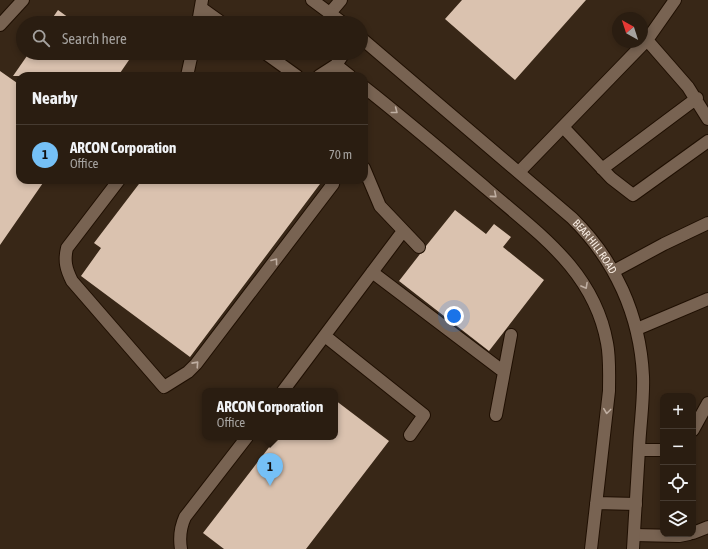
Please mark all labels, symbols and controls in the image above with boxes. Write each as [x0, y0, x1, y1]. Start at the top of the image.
north arrow [612, 12, 648, 48]
search box [16, 16, 368, 60]
icon: search [30, 27, 52, 49]
text: Search here [62, 30, 127, 47]
text: Nearby [32, 88, 78, 108]
one-way arrow [390, 106, 397, 113]
text: ARCON Corporation [70, 139, 176, 156]
text: 1 [42, 147, 48, 162]
text: 70 m [329, 147, 352, 162]
text: Office [70, 156, 98, 171]
one-way arrow [489, 190, 497, 197]
street label: BEAR HILL ROAD [571, 217, 619, 276]
one-way arrow [270, 258, 277, 265]
one-way arrow [581, 282, 588, 289]
your location [444, 306, 464, 326]
one-way arrow [191, 361, 198, 369]
popup [202, 388, 338, 440]
map controls [660, 393, 696, 537]
button: + [660, 393, 696, 429]
text: ARCON Corporation [217, 398, 323, 415]
one-way arrow [603, 408, 612, 414]
text: Office [217, 415, 245, 430]
button: − [660, 429, 696, 465]
pin: 1 [257, 453, 283, 486]
button: locate [660, 465, 696, 501]
button: layers [660, 501, 696, 537]

